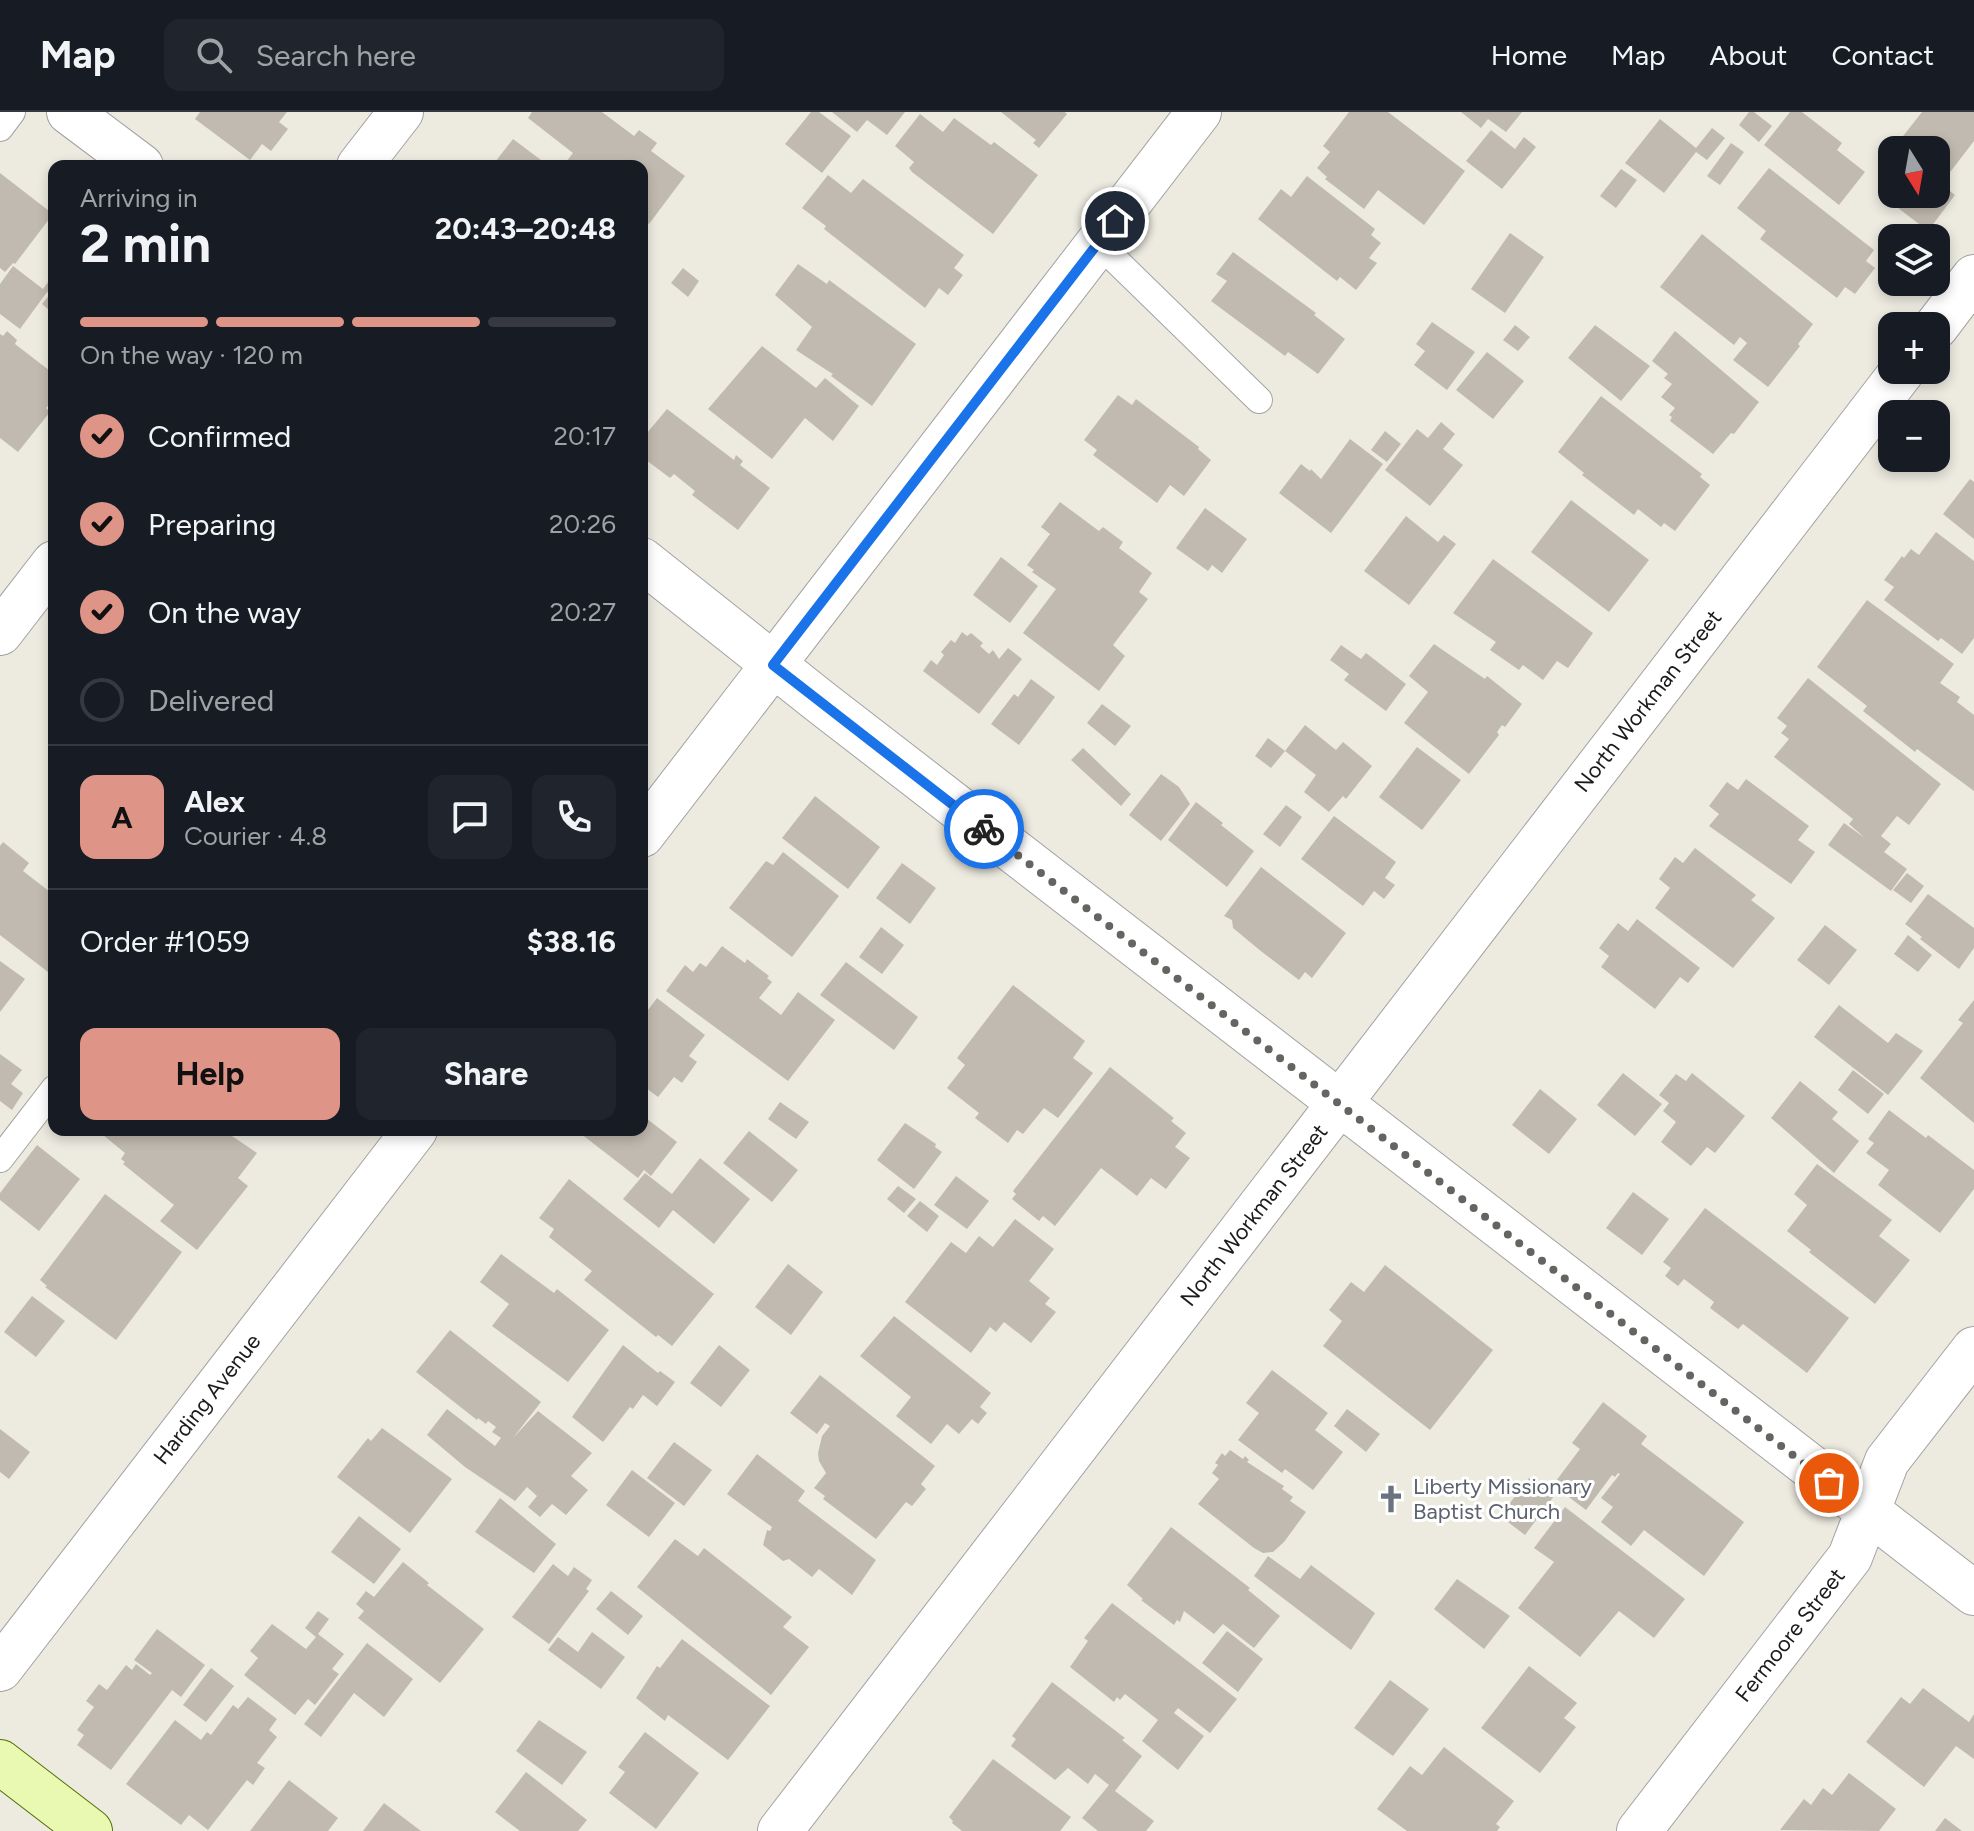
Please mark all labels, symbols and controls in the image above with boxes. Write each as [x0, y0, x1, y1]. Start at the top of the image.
search box [164, 19, 724, 91]
text: Map [40, 32, 116, 78]
icon: search [192, 33, 236, 77]
text: Search here [256, 37, 416, 74]
text: Home [1491, 38, 1567, 72]
text: Map [1611, 38, 1666, 72]
text: About [1710, 38, 1787, 72]
text: Contact [1831, 38, 1934, 72]
north arrow [1878, 136, 1950, 208]
map controls [1878, 136, 1950, 472]
text: Arriving in [80, 182, 198, 214]
pin [1081, 187, 1149, 255]
icon: home [1093, 199, 1137, 243]
text: 20:43–20:48 [435, 210, 616, 247]
text: 2 min [80, 213, 211, 275]
button: layers [1878, 224, 1950, 296]
button: + [1878, 312, 1950, 384]
text: On the way · 120 m [80, 339, 303, 371]
button: − [1878, 400, 1950, 472]
icon: check [80, 414, 124, 458]
text: Confirmed [148, 418, 291, 455]
text: 20:17 [554, 420, 616, 452]
icon: check [80, 502, 124, 546]
text: Preparing [148, 506, 276, 543]
text: 20:26 [549, 508, 616, 540]
icon: check [80, 590, 124, 634]
text: On the way [148, 594, 301, 631]
text: 20:27 [550, 596, 616, 628]
street label: North Workman Street [1569, 605, 1727, 797]
text: Delivered [148, 682, 274, 719]
button: chat [428, 775, 512, 859]
button: phone [532, 775, 616, 859]
text: Alex [184, 783, 245, 820]
courier [944, 789, 1024, 869]
text: A [111, 799, 133, 836]
icon: bike [962, 807, 1006, 851]
text: Courier · 4.8 [184, 820, 327, 852]
text: Order #1059 [80, 923, 250, 960]
text: $38.16 [527, 923, 616, 960]
button: Help [80, 1028, 340, 1120]
button: Share [356, 1028, 616, 1120]
street label: North Workman Street [1175, 1119, 1333, 1311]
street label: Harding Avenue [148, 1328, 266, 1470]
pin [1795, 1449, 1863, 1517]
icon: bag [1807, 1461, 1851, 1505]
place label: Liberty Missionary Baptist Church [1413, 1473, 1592, 1525]
church icon: Liberty Missionary Baptist Church [1376, 1484, 1406, 1514]
street label: Fermoore Street [1729, 1563, 1851, 1707]

